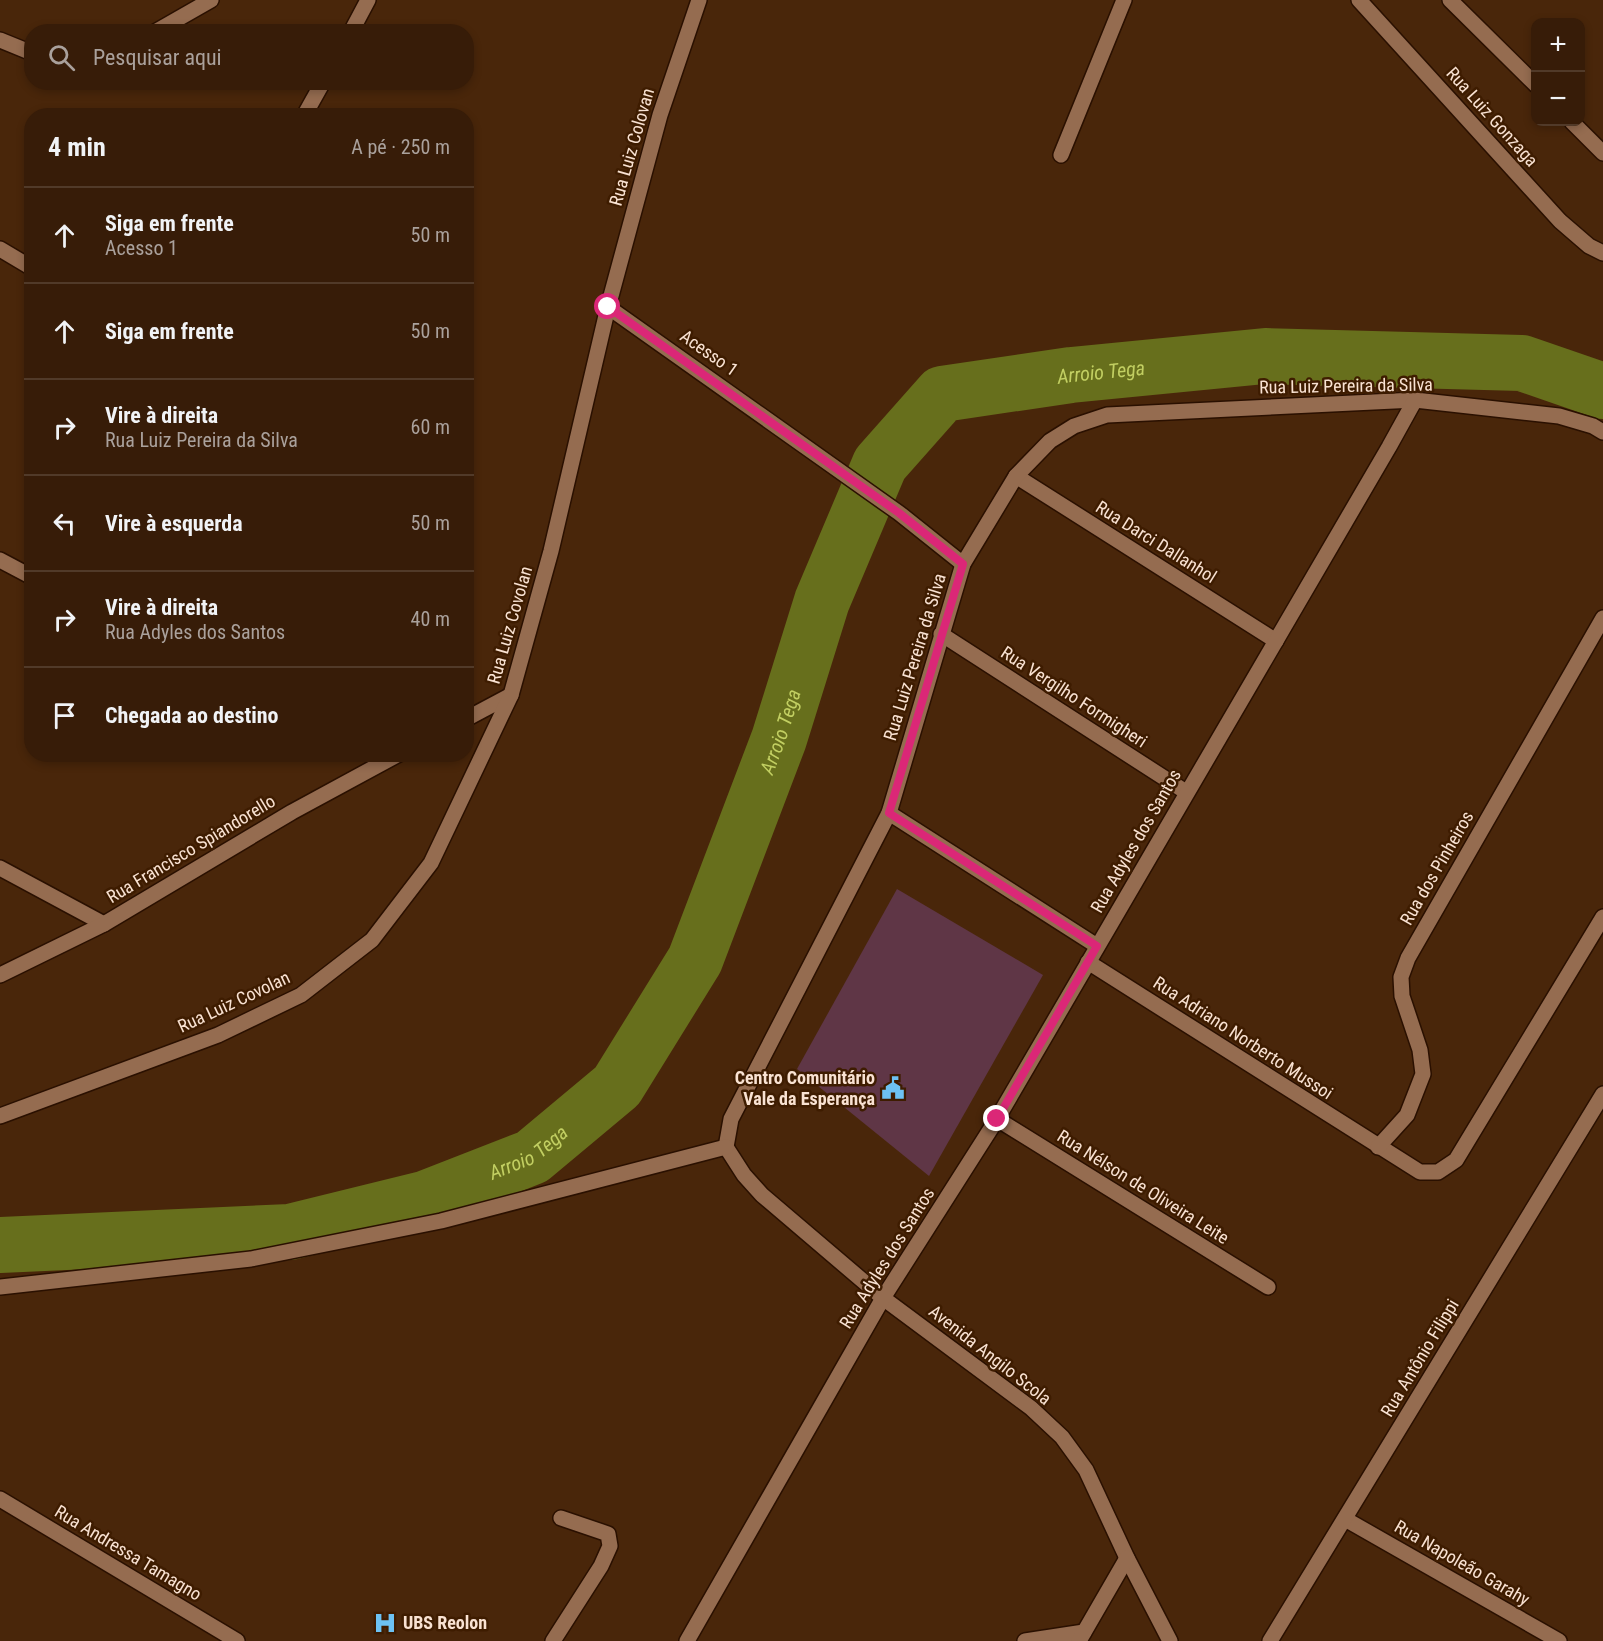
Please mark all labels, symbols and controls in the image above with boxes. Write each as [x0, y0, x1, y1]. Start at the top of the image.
map controls [1531, 18, 1585, 126]
button: + [1531, 18, 1585, 72]
search box [24, 24, 474, 90]
icon: search [45, 41, 78, 74]
text: Pesquisar aqui [93, 45, 222, 70]
street label: Rua Luiz Gonzaga [1442, 63, 1542, 171]
button: − [1531, 72, 1585, 126]
street label: Rua Luiz Colovan [605, 86, 658, 208]
text: 4 min [48, 132, 106, 162]
text: A pé · 250 m [351, 135, 450, 159]
text: Siga em frente [105, 211, 234, 236]
icon: ahead [48, 219, 81, 252]
text: 50 m [411, 223, 450, 247]
text: Acesso 1 [105, 236, 178, 260]
route start [594, 293, 620, 319]
icon: ahead [48, 315, 81, 348]
text: Siga em frente [105, 319, 234, 344]
text: 50 m [411, 319, 450, 343]
street label: Acesso 1 [676, 325, 742, 380]
water label: Arroio Tega [1055, 356, 1146, 389]
street label: Rua Luiz Pereira da Silva [1259, 373, 1433, 398]
text: Vire à direita [105, 403, 218, 428]
icon: right [48, 411, 81, 444]
text: 60 m [411, 415, 450, 439]
text: Rua Luiz Pereira da Silva [105, 428, 298, 452]
street label: Rua Darci Dallanhol [1092, 496, 1220, 587]
icon: left [48, 507, 81, 540]
text: Vire à esquerda [105, 511, 243, 536]
text: 50 m [411, 511, 450, 535]
street label: Rua Luiz Covolan [483, 564, 536, 686]
street label: Rua Luiz Pereira da Silva [879, 571, 950, 743]
text: Vire à direita [105, 595, 218, 620]
icon: right [48, 603, 81, 636]
text: 40 m [411, 607, 450, 631]
text: Rua Adyles dos Santos [105, 620, 285, 644]
street label: Rua Vergilho Formigheri [997, 642, 1151, 752]
water label: Arroio Tega [754, 686, 806, 778]
icon: arrive [48, 699, 81, 732]
text: Chegada ao destino [105, 703, 279, 728]
street label: Rua Adyles dos Santos [1086, 765, 1185, 916]
street label: Rua Francisco Spiandorello [103, 790, 279, 907]
street label: Rua dos Pinheiros [1395, 807, 1478, 928]
street label: Rua Luiz Covolan [174, 966, 293, 1037]
street label: Rua Adriano Norberto Mussoi [1150, 972, 1337, 1103]
place label: Centro Comunitário Vale da Esperança [735, 1067, 875, 1109]
public building icon: Centro Comunitário Vale da Esperança [880, 1075, 906, 1101]
route end [983, 1105, 1009, 1131]
water label: Arroio Tega [485, 1120, 573, 1185]
street label: Rua Nélson de Oliveira Leite [1054, 1125, 1233, 1248]
street label: Rua Adyles dos Santos [835, 1183, 938, 1332]
street label: Rua Antônio Filippi [1376, 1295, 1463, 1420]
street label: Avenida Angilo Scola [925, 1300, 1056, 1409]
street label: Rua Andressa Tamagno [51, 1500, 205, 1605]
street label: Rua Napoleão Garahy [1391, 1515, 1534, 1610]
hospital icon: UBS Reolon [372, 1610, 398, 1636]
place label: UBS Reolon [403, 1612, 487, 1633]

